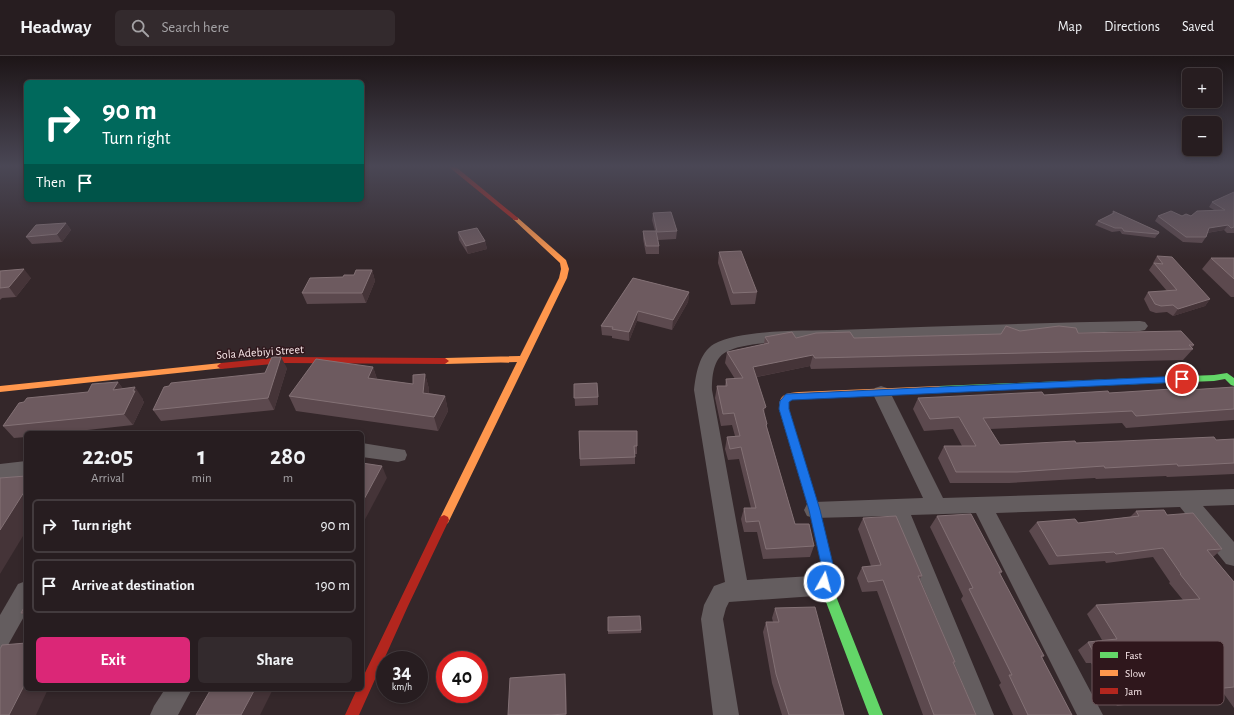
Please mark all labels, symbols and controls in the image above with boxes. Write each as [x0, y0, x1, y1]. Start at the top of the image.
search box [115, 10, 395, 46]
icon: search [129, 17, 151, 39]
text: Headway [20, 18, 91, 37]
text: Search here [161, 20, 229, 35]
text: Map [1058, 20, 1082, 34]
text: Directions [1104, 20, 1160, 34]
text: Saved [1182, 20, 1214, 34]
map controls [1182, 68, 1222, 156]
button: + [1182, 68, 1222, 108]
icon: right [36, 96, 88, 148]
text: 90 m [102, 97, 157, 125]
button: − [1182, 116, 1222, 156]
text: Turn right [102, 130, 171, 148]
icon: arrive [74, 172, 96, 194]
text: Then [36, 175, 66, 190]
street label: Sola Adebiyi Street [216, 343, 304, 362]
pin [1165, 362, 1199, 396]
icon: arrive [1171, 368, 1193, 390]
text: 22:05 [82, 445, 133, 469]
text: 1 [197, 445, 206, 469]
text: 280 [270, 445, 306, 469]
text: Arrival [91, 472, 124, 485]
text: min [192, 472, 212, 485]
text: m [283, 472, 293, 485]
icon: right [38, 515, 60, 537]
text: Turn right [72, 518, 131, 533]
text: 90 m [321, 518, 350, 533]
position arrow [803, 561, 845, 603]
icon: arrive [38, 575, 60, 597]
text: Arrive at destination [72, 578, 195, 593]
text: 190 m [315, 578, 350, 593]
button: Exit [36, 637, 190, 683]
button: Share [198, 637, 352, 683]
legend [1092, 641, 1224, 705]
text: Fast [1125, 650, 1143, 661]
speed limit sign: 40 [436, 651, 488, 703]
text: 34 [393, 662, 411, 682]
text: Slow [1125, 668, 1146, 679]
text: km/h [392, 682, 412, 692]
text: Jam [1125, 686, 1142, 697]

